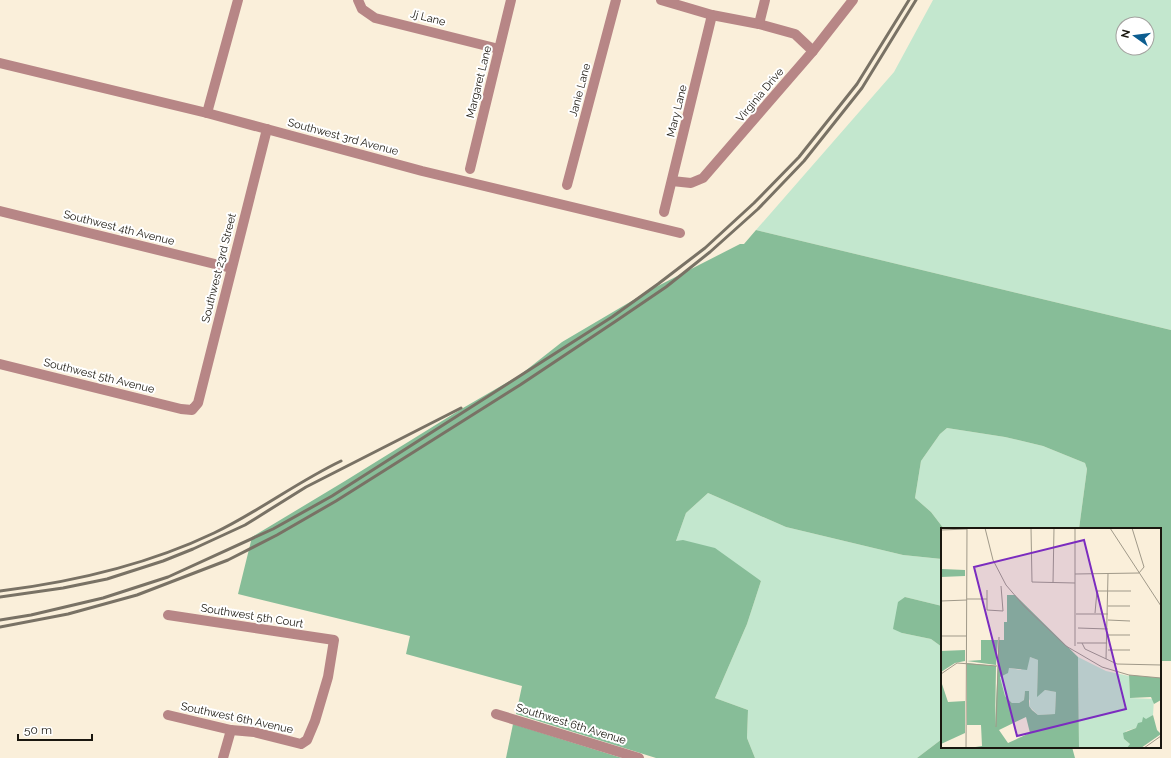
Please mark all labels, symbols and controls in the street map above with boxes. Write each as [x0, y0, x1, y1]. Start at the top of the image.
street label: Jj Lane [409, 7, 447, 29]
north arrow [1115, 16, 1155, 56]
text: N [1118, 28, 1133, 39]
street label: Margaret Lane [464, 44, 494, 119]
street label: Janie Lane [567, 61, 593, 118]
street label: Virginia Drive [734, 65, 787, 125]
street label: Mary Lane [664, 83, 690, 138]
street label: Southwest 3rd Avenue [286, 116, 400, 158]
street label: Southwest 4th Avenue [62, 208, 176, 248]
street label: Southwest 23rd Street [199, 212, 239, 324]
street label: Southwest 5th Avenue [42, 356, 156, 396]
inset map [941, 528, 1161, 748]
street label: Southwest 5th Court [200, 601, 305, 631]
street label: Southwest 6th Avenue [180, 700, 295, 736]
street label: Southwest 6th Avenue [514, 701, 628, 747]
scale bar [18, 716, 92, 742]
text: 50 m [24, 723, 52, 737]

